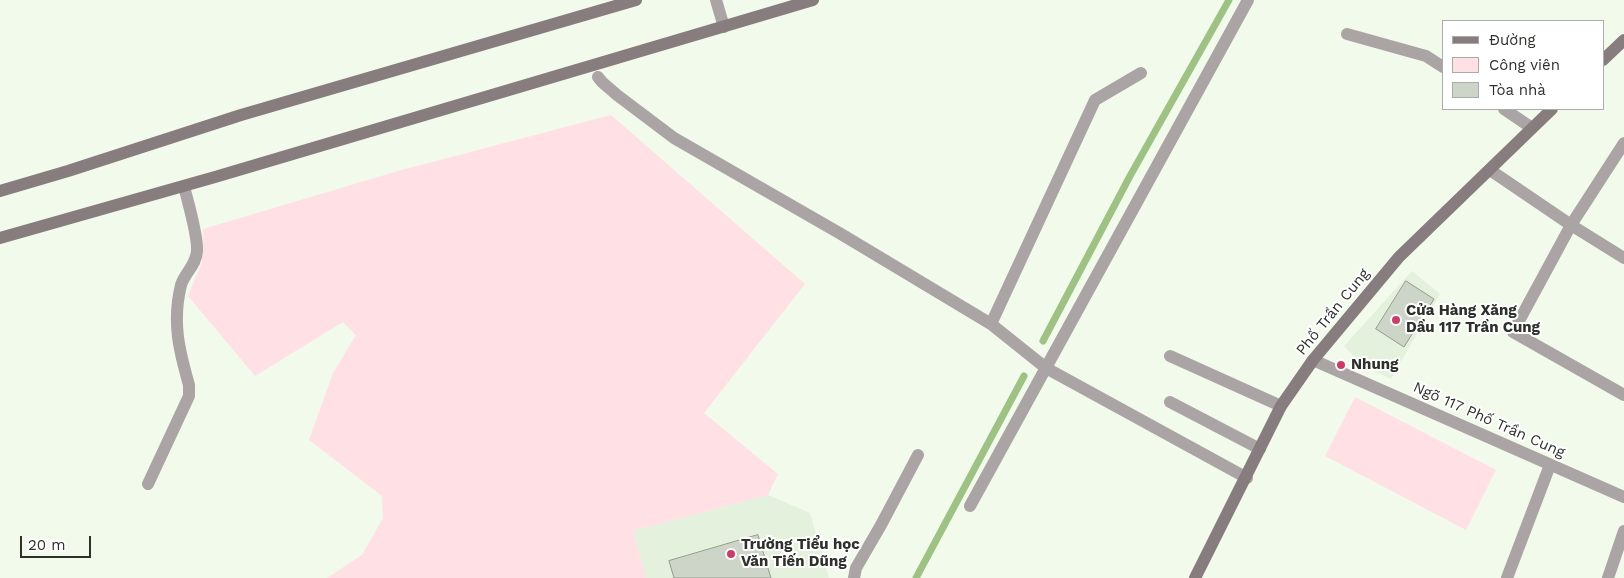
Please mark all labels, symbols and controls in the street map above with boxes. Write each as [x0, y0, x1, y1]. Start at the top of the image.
legend [1442, 20, 1604, 110]
text: Đường [1489, 31, 1536, 49]
text: Công viên [1489, 56, 1560, 74]
text: Tòa nhà [1489, 81, 1546, 99]
street label: Phố Trần Cung [1293, 265, 1373, 359]
place label: Cửa Hàng Xăng Dầu 117 Trần Cung [1406, 302, 1540, 337]
marker: Cửa Hàng Xăng Dầu 117 Trần Cung [1390, 314, 1402, 326]
place label: Nhung [1351, 356, 1398, 374]
marker: Nhung [1335, 359, 1347, 371]
street label: Ngõ 117 Phố Trần Cung [1410, 378, 1568, 462]
scale bar [22, 526, 94, 558]
text: 20 m [28, 536, 66, 554]
place label: Trường Tiểu học Văn Tiến Dũng [741, 536, 860, 571]
marker: Trường Tiểu học Văn Tiến Dũng [725, 548, 737, 560]

